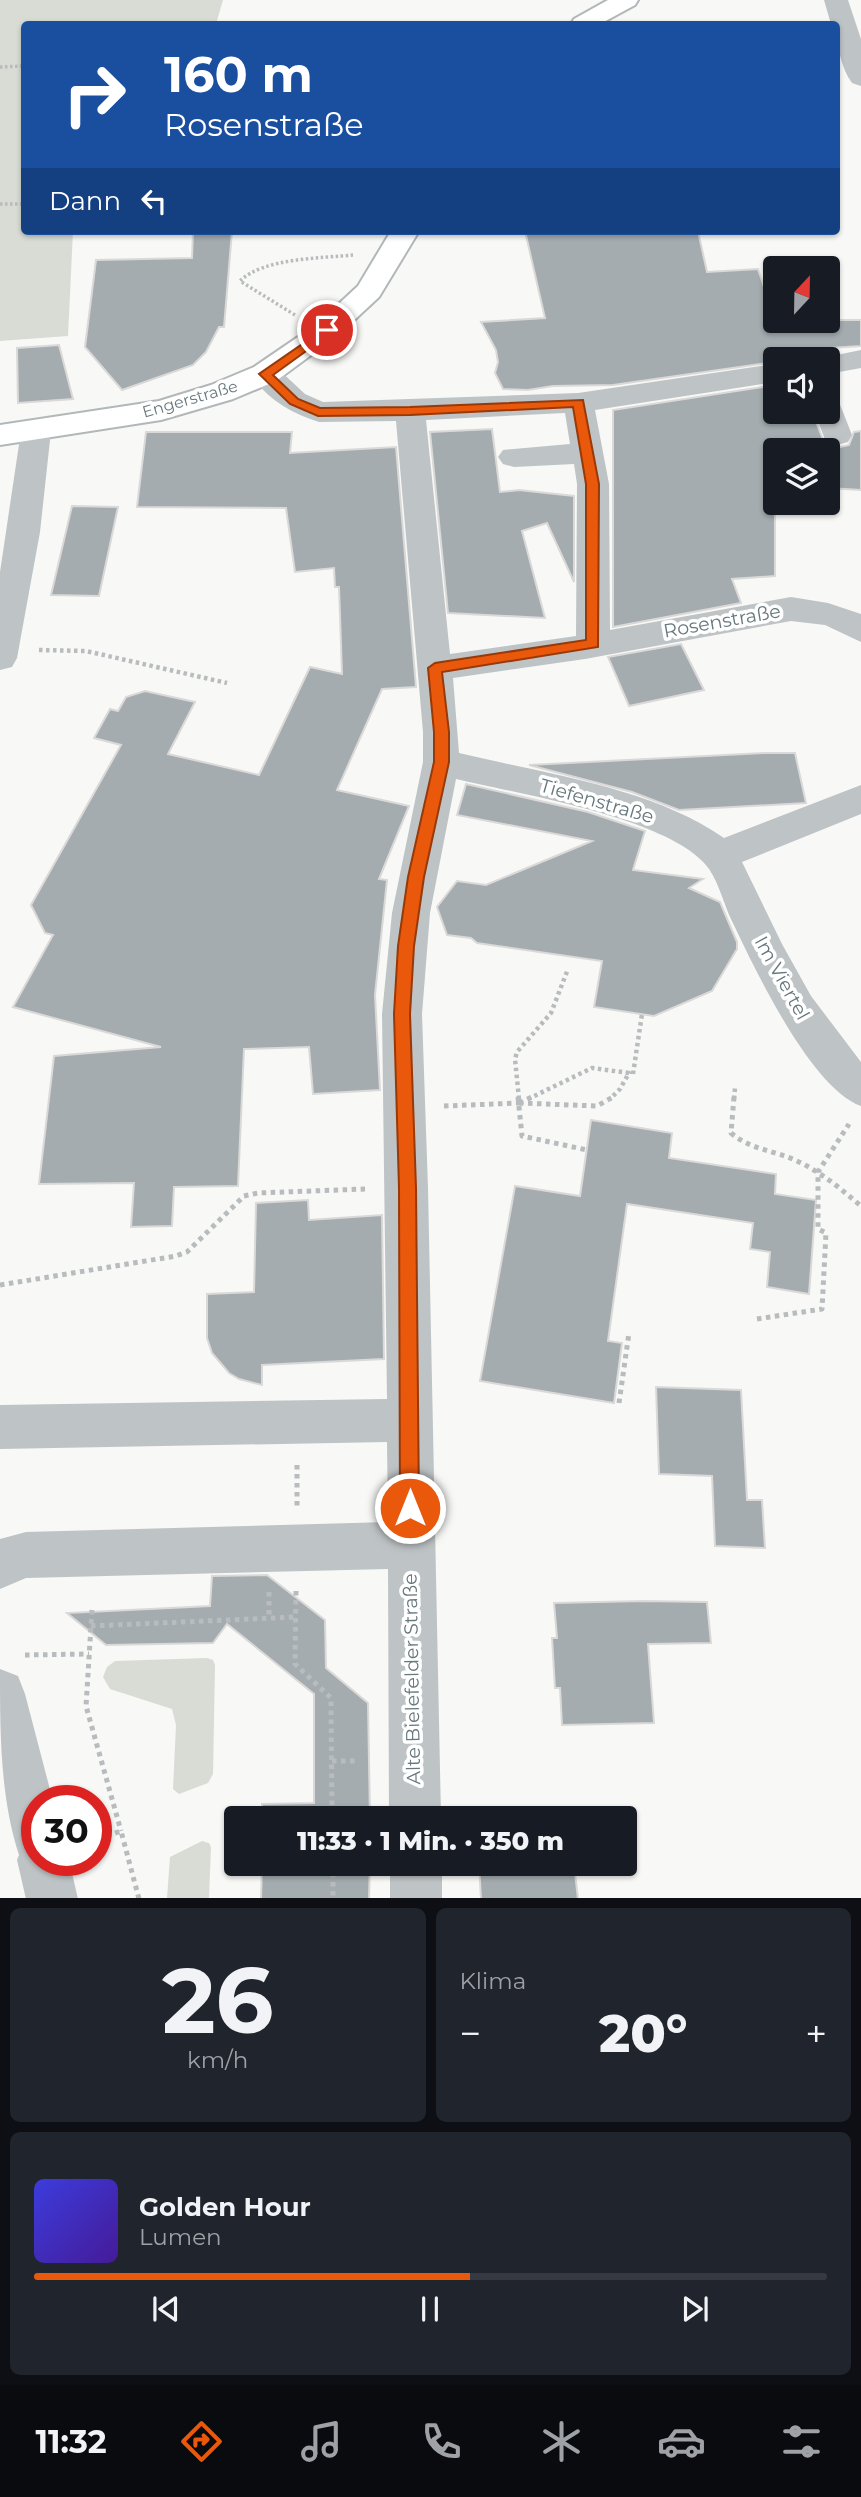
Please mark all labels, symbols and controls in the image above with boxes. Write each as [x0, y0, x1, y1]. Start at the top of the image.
text: 160 m [164, 45, 313, 104]
icon: right [49, 49, 140, 140]
text: Rosenstraße [164, 105, 364, 144]
icon: left [135, 182, 173, 220]
text: Dann [49, 185, 121, 217]
north arrow [763, 256, 840, 332]
map controls [763, 256, 840, 515]
pin [297, 300, 357, 360]
icon: arrive [308, 311, 346, 349]
button: sound [763, 347, 840, 424]
street label: Engerstraße [140, 376, 240, 422]
button: layers [763, 438, 840, 515]
street label: Rosenstraße [662, 599, 782, 643]
street label: Tiefenstraße [537, 774, 657, 828]
street label: Im Viertel [750, 932, 814, 1024]
position arrow [373, 1471, 447, 1545]
street label: Alte Bielefelder Straße [399, 1573, 425, 1785]
speed limit sign: 30 [21, 1785, 112, 1876]
text: 11:33 · 1 Min. · 350 m [297, 1825, 564, 1857]
text: 26 [162, 1945, 274, 2056]
text: Klima [460, 1967, 526, 1995]
text: 20° [599, 2002, 687, 2065]
text: − [460, 2010, 481, 2057]
text: + [805, 2010, 827, 2057]
text: km/h [187, 2046, 248, 2074]
text: Golden Hour [139, 2191, 311, 2223]
text: Lumen [139, 2223, 222, 2251]
icon: previous [147, 2290, 185, 2328]
icon: pause [411, 2290, 449, 2328]
icon: next [676, 2290, 714, 2328]
icon: directions [177, 2417, 226, 2466]
icon: music [297, 2417, 346, 2466]
icon: phone [417, 2417, 466, 2466]
icon: climate [537, 2417, 586, 2466]
icon: car [657, 2417, 706, 2466]
icon: filters [777, 2417, 826, 2466]
text: 11:32 [35, 2422, 107, 2461]

